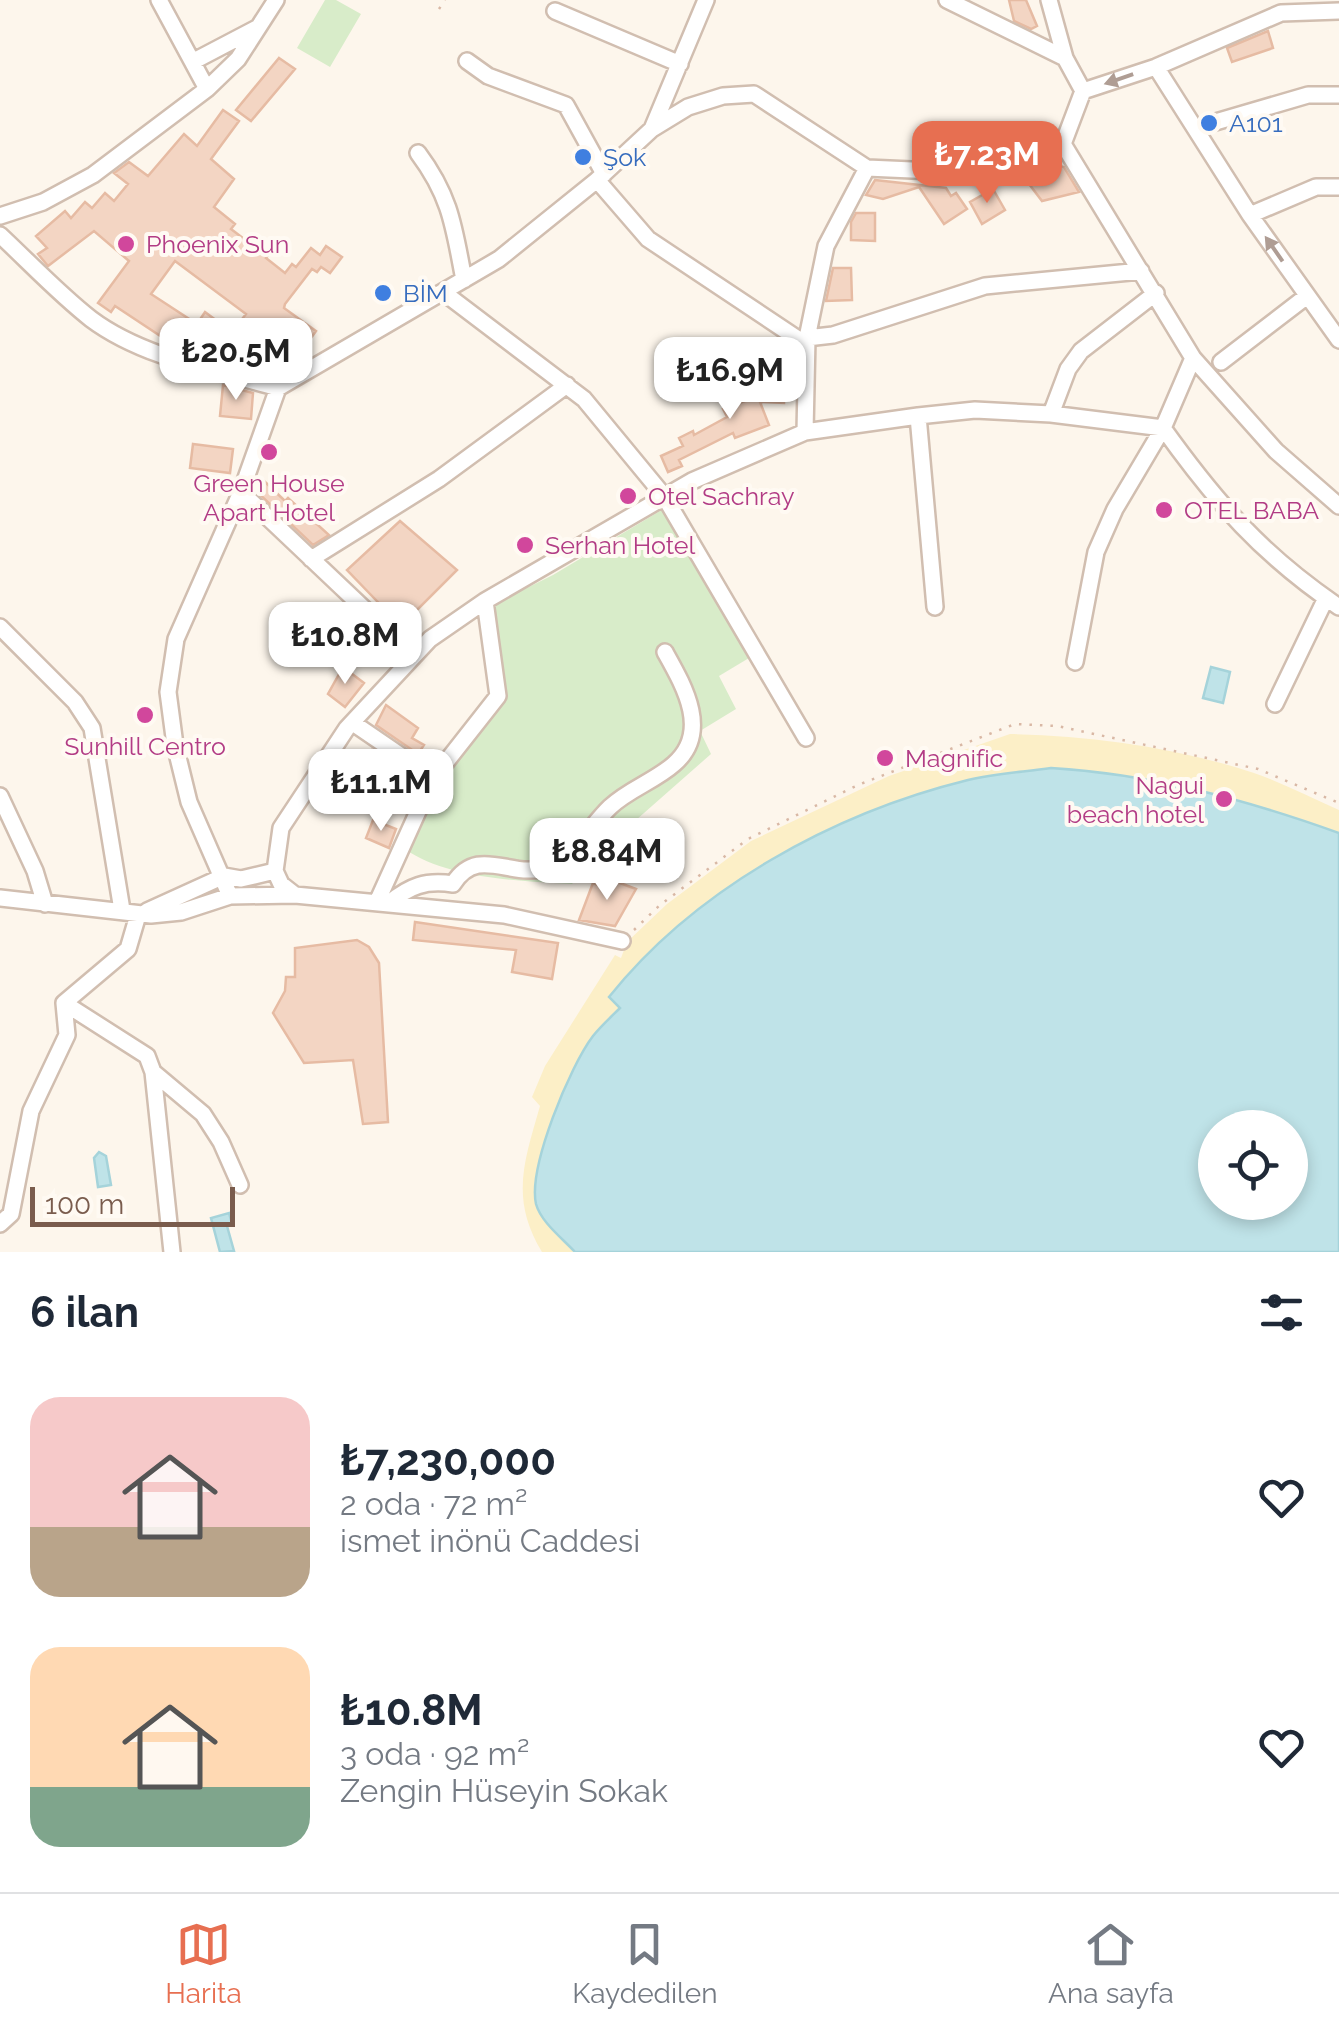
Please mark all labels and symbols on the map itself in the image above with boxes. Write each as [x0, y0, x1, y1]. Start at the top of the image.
one-way arrow [1104, 72, 1134, 87]
place label: A101 [1229, 108, 1283, 138]
marker: A101 [1198, 112, 1220, 134]
pin: ₺7.23M [906, 121, 1068, 206]
place label: Şok [603, 142, 647, 172]
marker: Şok [572, 146, 594, 168]
place label: Phoenix Sun [146, 229, 289, 259]
marker: Phoenix Sun [115, 233, 137, 255]
one-way arrow [1265, 236, 1284, 263]
place label: BİM [403, 278, 448, 308]
marker: BİM [372, 282, 394, 304]
pin: ₺20.5M [155, 318, 317, 403]
pin: ₺16.9M [649, 337, 811, 422]
marker: Green House Apart Hotel [258, 441, 280, 463]
place label: Green House Apart Hotel [193, 468, 345, 527]
place label: Otel Sachray [648, 481, 795, 511]
marker: Otel Sachray [617, 485, 639, 507]
place label: OTEL BABA [1184, 495, 1319, 525]
marker: OTEL BABA [1153, 499, 1175, 521]
place label: Serhan Hotel [545, 530, 696, 560]
marker: Serhan Hotel [514, 534, 536, 556]
pin: ₺10.8M [264, 602, 426, 687]
marker: Sunhill Centro [134, 704, 156, 726]
place label: Sunhill Centro [64, 731, 226, 761]
place label: Magnific [905, 743, 1003, 773]
marker: Magnific [874, 747, 896, 769]
pin: ₺11.1M [300, 749, 462, 834]
place label: Nagui beach hotel [1067, 770, 1204, 829]
marker: Nagui beach hotel [1213, 788, 1235, 810]
pin: ₺8.84M [526, 818, 688, 903]
scale bar [30, 1182, 235, 1226]

